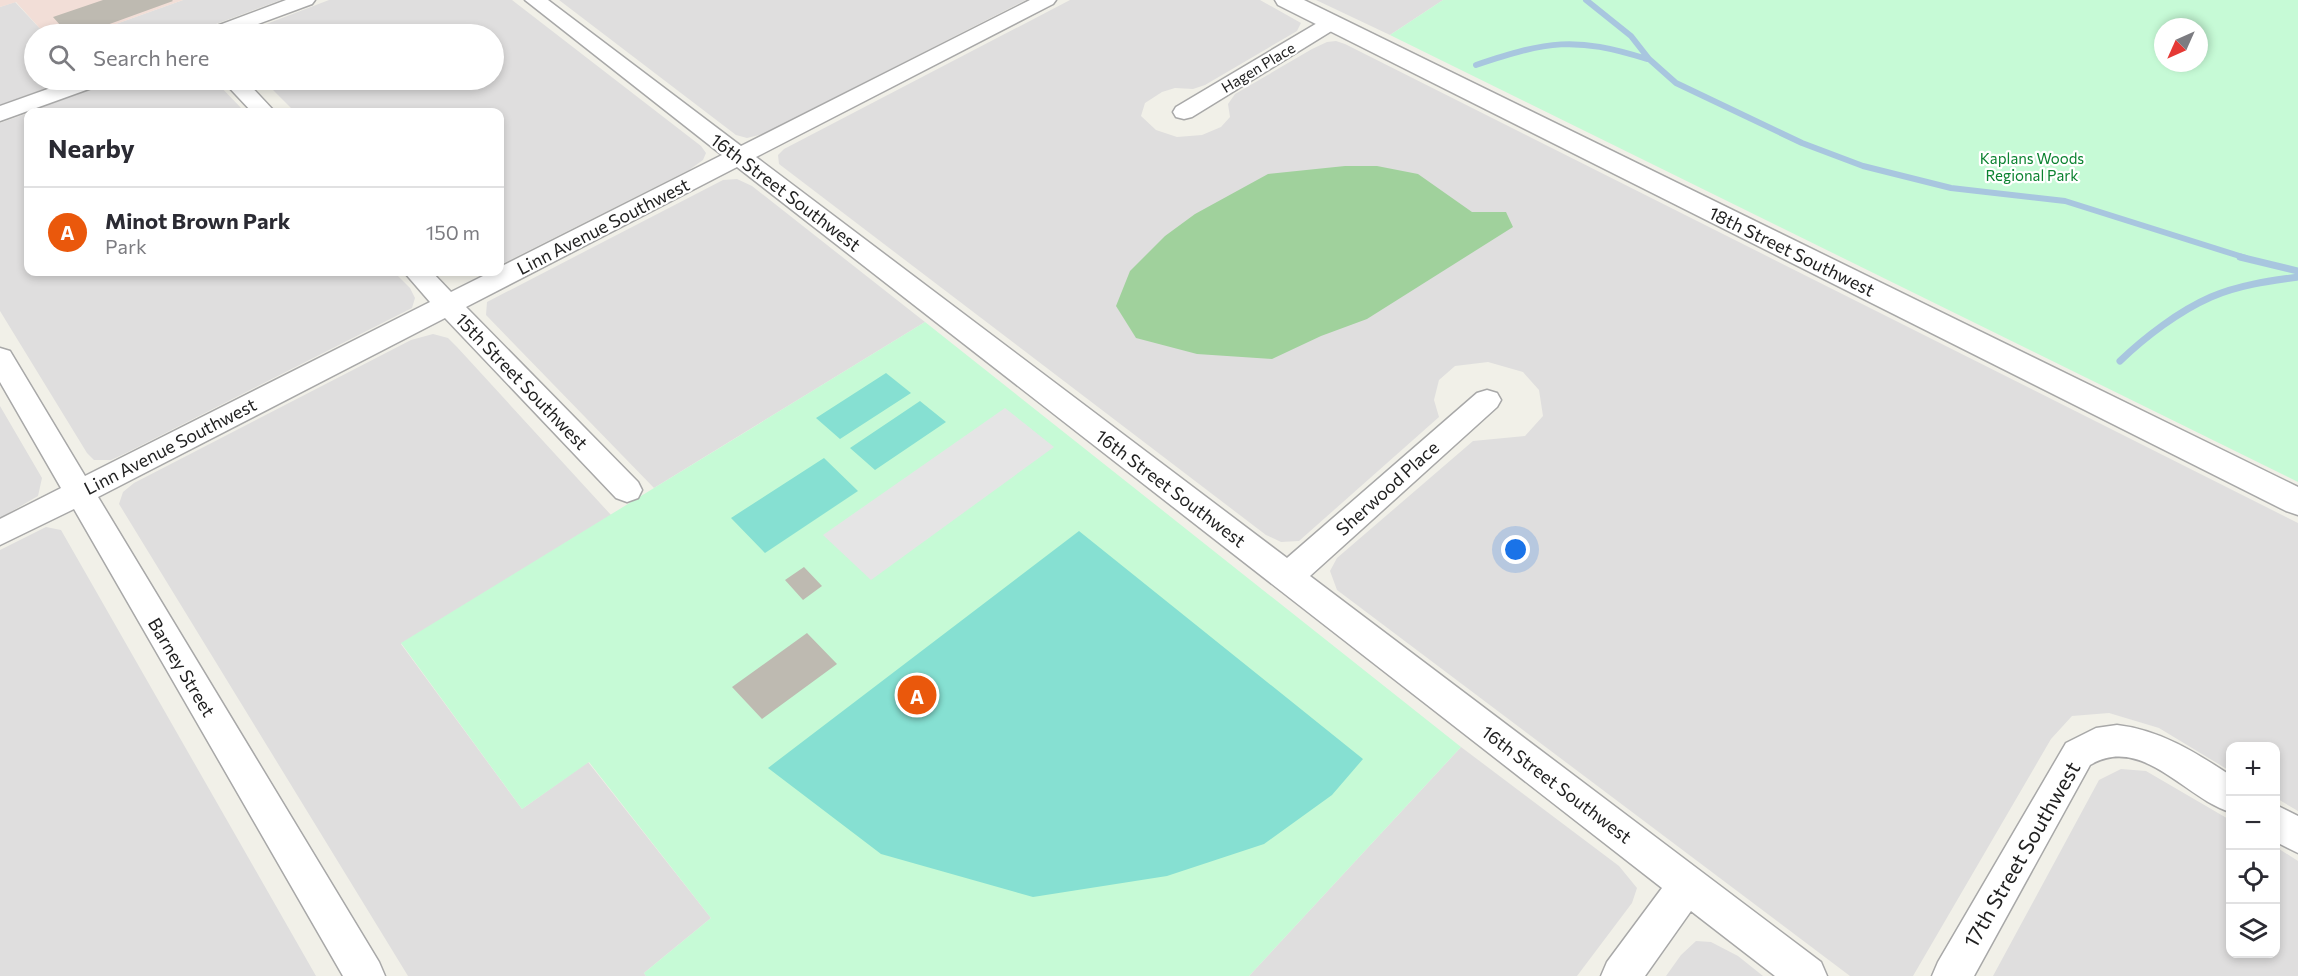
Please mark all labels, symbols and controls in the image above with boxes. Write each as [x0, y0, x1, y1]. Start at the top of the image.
north arrow [2154, 18, 2208, 72]
search box [24, 24, 504, 90]
street label: Hagen Place [1218, 38, 1298, 96]
icon: search [45, 41, 78, 74]
text: Search here [93, 44, 209, 71]
street label: 16th Street Southwest [707, 128, 865, 256]
text: Nearby [48, 132, 135, 163]
park label: Kaplans Woods Regional Park [1980, 149, 2084, 184]
street label: Linn Avenue Southwest [513, 173, 693, 279]
street label: 18th Street Southwest [1705, 201, 1879, 301]
text: Minot Brown Park [105, 207, 290, 234]
text: A [60, 220, 75, 244]
text: 150 m [426, 220, 480, 244]
text: Park [105, 234, 147, 258]
street label: 15th Street Southwest [451, 308, 593, 454]
street label: Linn Avenue Southwest [80, 393, 260, 499]
street label: 16th Street Southwest [1092, 424, 1250, 552]
street label: Sherwood Place [1331, 436, 1443, 540]
your location [1501, 535, 1530, 564]
street label: Barney Street [144, 614, 220, 720]
pin: A [898, 672, 936, 718]
street label: 16th Street Southwest [1478, 720, 1636, 848]
map controls [2226, 742, 2280, 958]
button: + [2226, 742, 2280, 796]
street label: 17th Street Southwest [1957, 756, 2085, 952]
button: − [2226, 796, 2280, 850]
button: locate [2226, 850, 2280, 904]
button: layers [2226, 904, 2280, 958]

